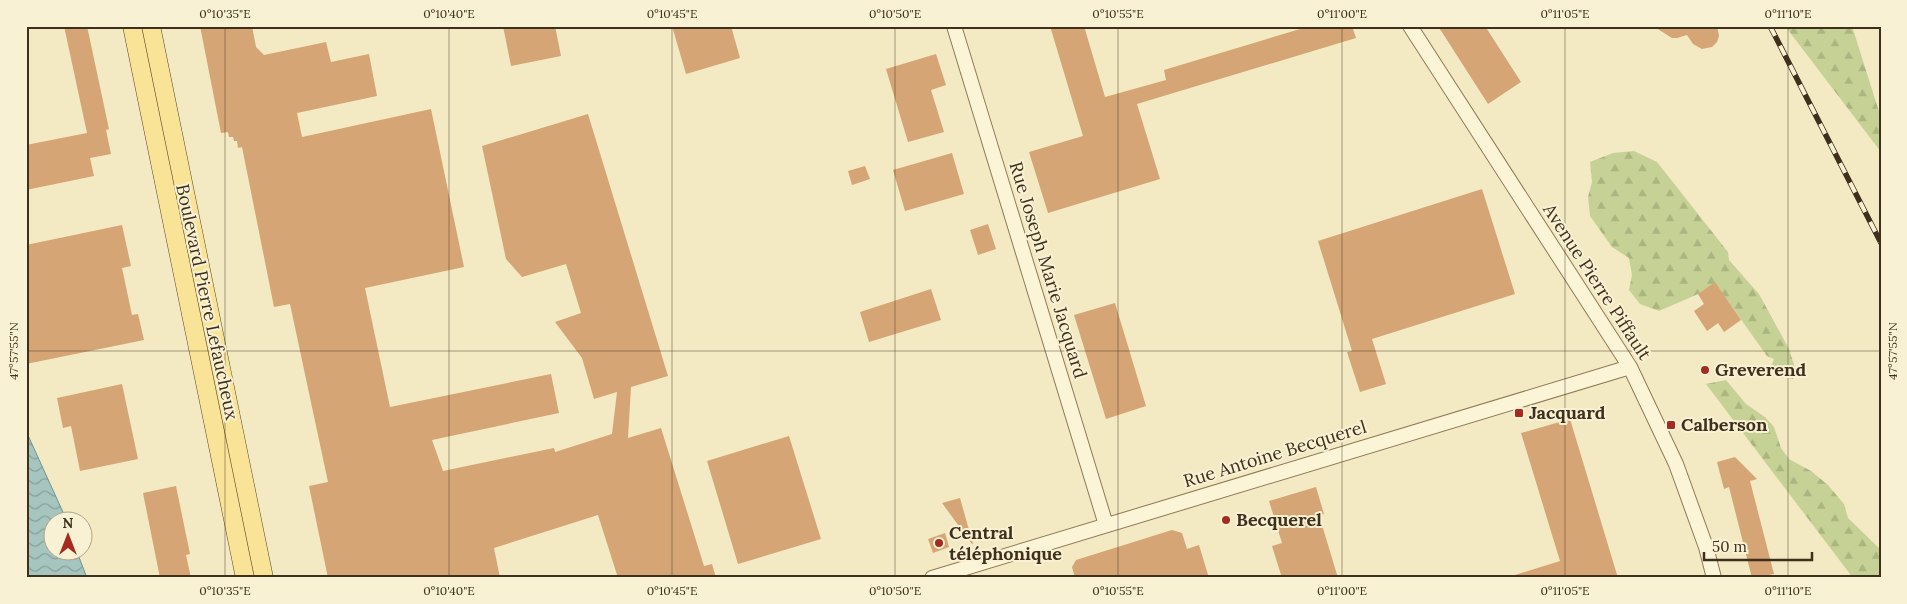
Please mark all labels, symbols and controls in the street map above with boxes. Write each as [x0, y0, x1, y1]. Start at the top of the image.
text: 0°10'35"E [199, 6, 251, 21]
text: 0°10'40"E [423, 6, 475, 21]
text: 0°10'45"E [647, 6, 697, 21]
text: 0°10'50"E [869, 6, 921, 21]
text: 0°10'55"E [1092, 6, 1144, 21]
text: 0°11'00"E [1317, 6, 1367, 21]
text: 0°11'05"E [1540, 6, 1590, 21]
text: 0°11'10"E [1765, 6, 1811, 21]
street label: Rue Joseph Marie Jacquard [1005, 159, 1092, 381]
street label: Boulevard Pierre Lefaucheux [171, 182, 244, 422]
street label: Avenue Pierre Piffault [1538, 198, 1657, 364]
text: 47°57'55"N [6, 322, 21, 380]
text: 47°57'55"N [1885, 322, 1900, 380]
place label: Greverend [1715, 358, 1806, 381]
marker: Greverend [1699, 364, 1711, 376]
place label: Jacquard [1529, 401, 1606, 424]
marker: Jacquard [1513, 407, 1525, 419]
place label: Calberson [1681, 413, 1768, 436]
street label: Rue Antoine Becquerel [1181, 415, 1369, 492]
marker: Calberson [1665, 419, 1677, 431]
place label: Becquerel [1236, 508, 1322, 531]
north arrow [42, 512, 92, 562]
text: N [63, 514, 74, 532]
marker: Becquerel [1220, 514, 1232, 526]
place label: Central téléphonique [949, 521, 1062, 565]
scale bar [1704, 529, 1812, 561]
marker: Central téléphonique [933, 537, 945, 549]
text: 50 m [1712, 537, 1747, 556]
text: 0°10'35"E [199, 583, 251, 598]
text: 0°10'40"E [423, 583, 475, 598]
text: 0°10'45"E [647, 583, 697, 598]
text: 0°10'50"E [869, 583, 921, 598]
text: 0°10'55"E [1092, 583, 1144, 598]
text: 0°11'00"E [1317, 583, 1367, 598]
text: 0°11'05"E [1540, 583, 1590, 598]
text: 0°11'10"E [1765, 583, 1811, 598]

